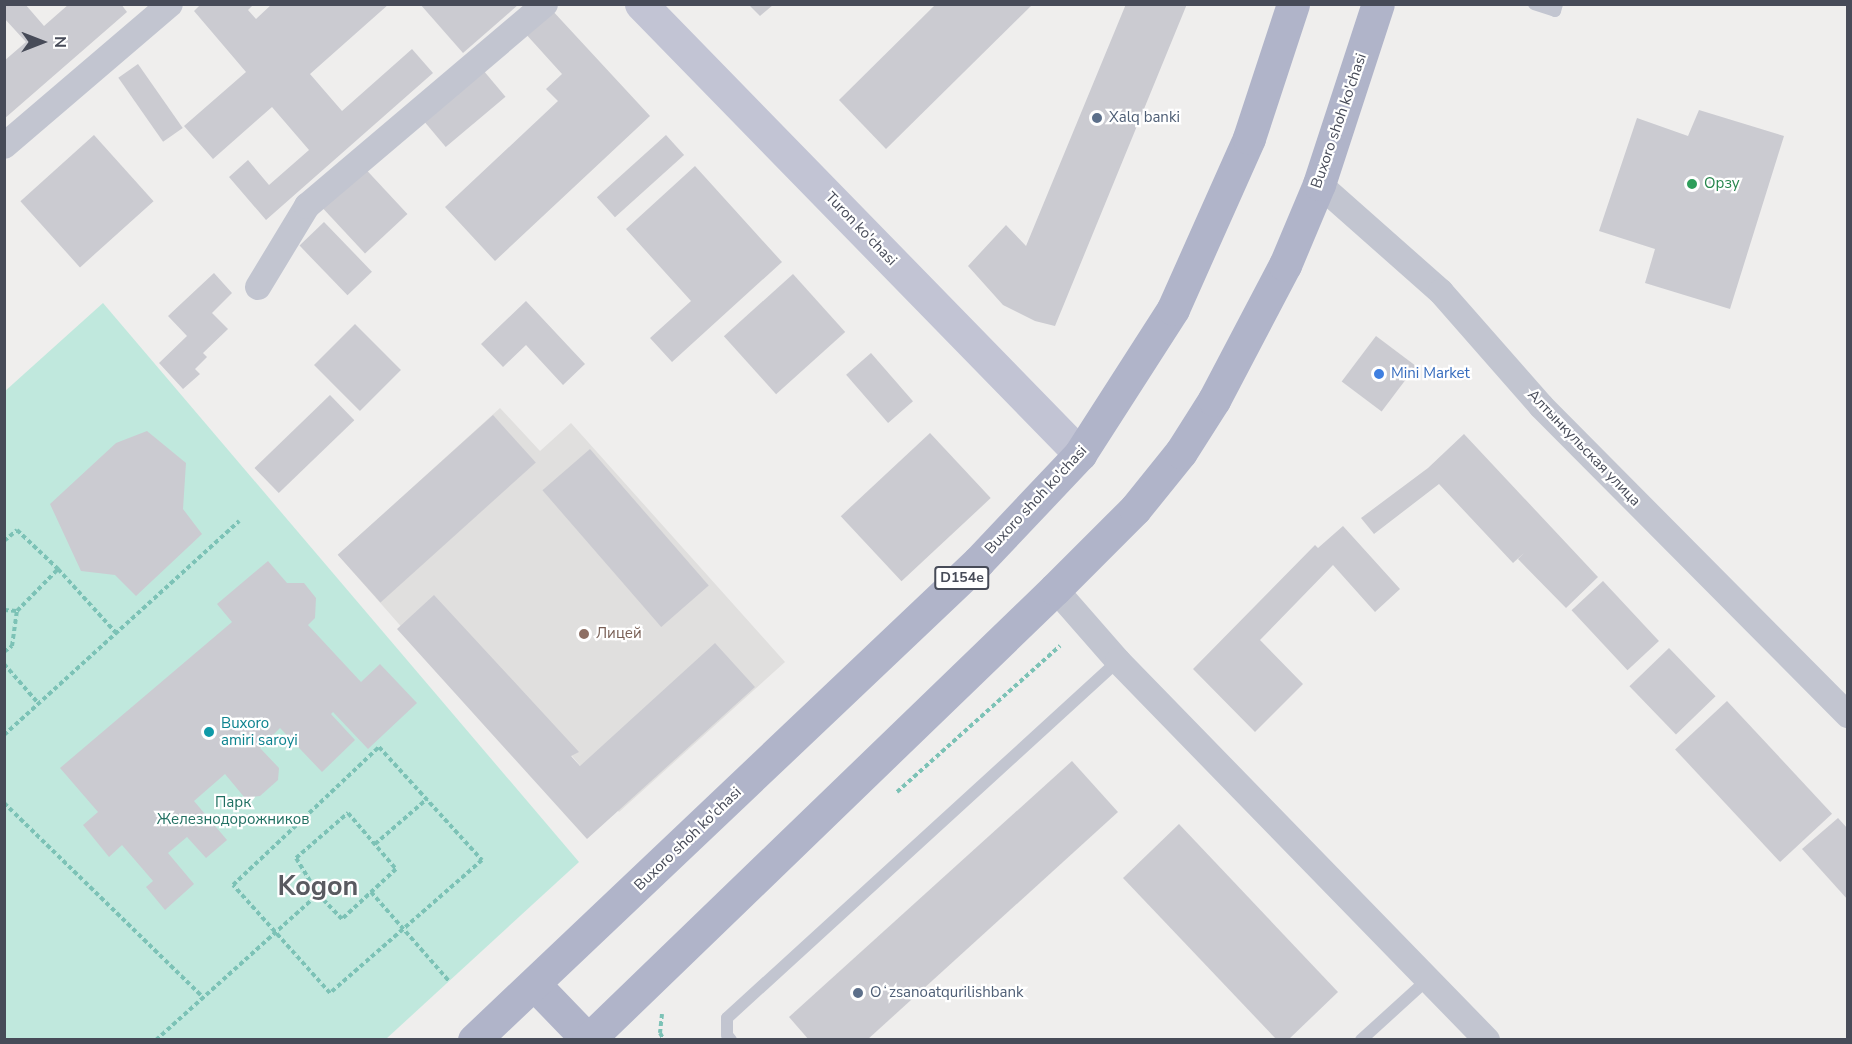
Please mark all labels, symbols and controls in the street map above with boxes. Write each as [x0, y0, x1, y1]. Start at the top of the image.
north arrow [12, 12, 72, 72]
text: N [49, 36, 71, 48]
street label: Buxoro shoh ko'chasi [1307, 51, 1371, 191]
place label: Xalq banki [1109, 109, 1180, 127]
marker: Xalq banki [1090, 111, 1104, 125]
place label: Орзу [1704, 175, 1740, 193]
marker: Орзу [1685, 177, 1699, 191]
street label: Turon ko'chasi [821, 188, 901, 270]
place label: Mini Market [1391, 365, 1470, 383]
marker: Mini Market [1372, 367, 1386, 381]
street label: Алтынкульская улица [1524, 386, 1644, 510]
street label: Buxoro shoh ko'chasi [981, 442, 1091, 558]
road number: D154e [934, 567, 990, 589]
place label: Лицей [596, 625, 642, 643]
marker: Лицей [577, 627, 591, 641]
place label: Buxoro amiri saroyi [221, 714, 298, 749]
marker: Buxoro amiri saroyi [202, 725, 216, 739]
street label: Buxoro shoh ko'chasi [631, 783, 745, 895]
park label: Парк Железнодорожников [157, 793, 309, 828]
district label: Kogon [278, 871, 358, 903]
place label: Oʻzsanoatqurilishbank [870, 984, 1023, 1002]
marker: Oʻzsanoatqurilishbank [851, 986, 865, 1000]

